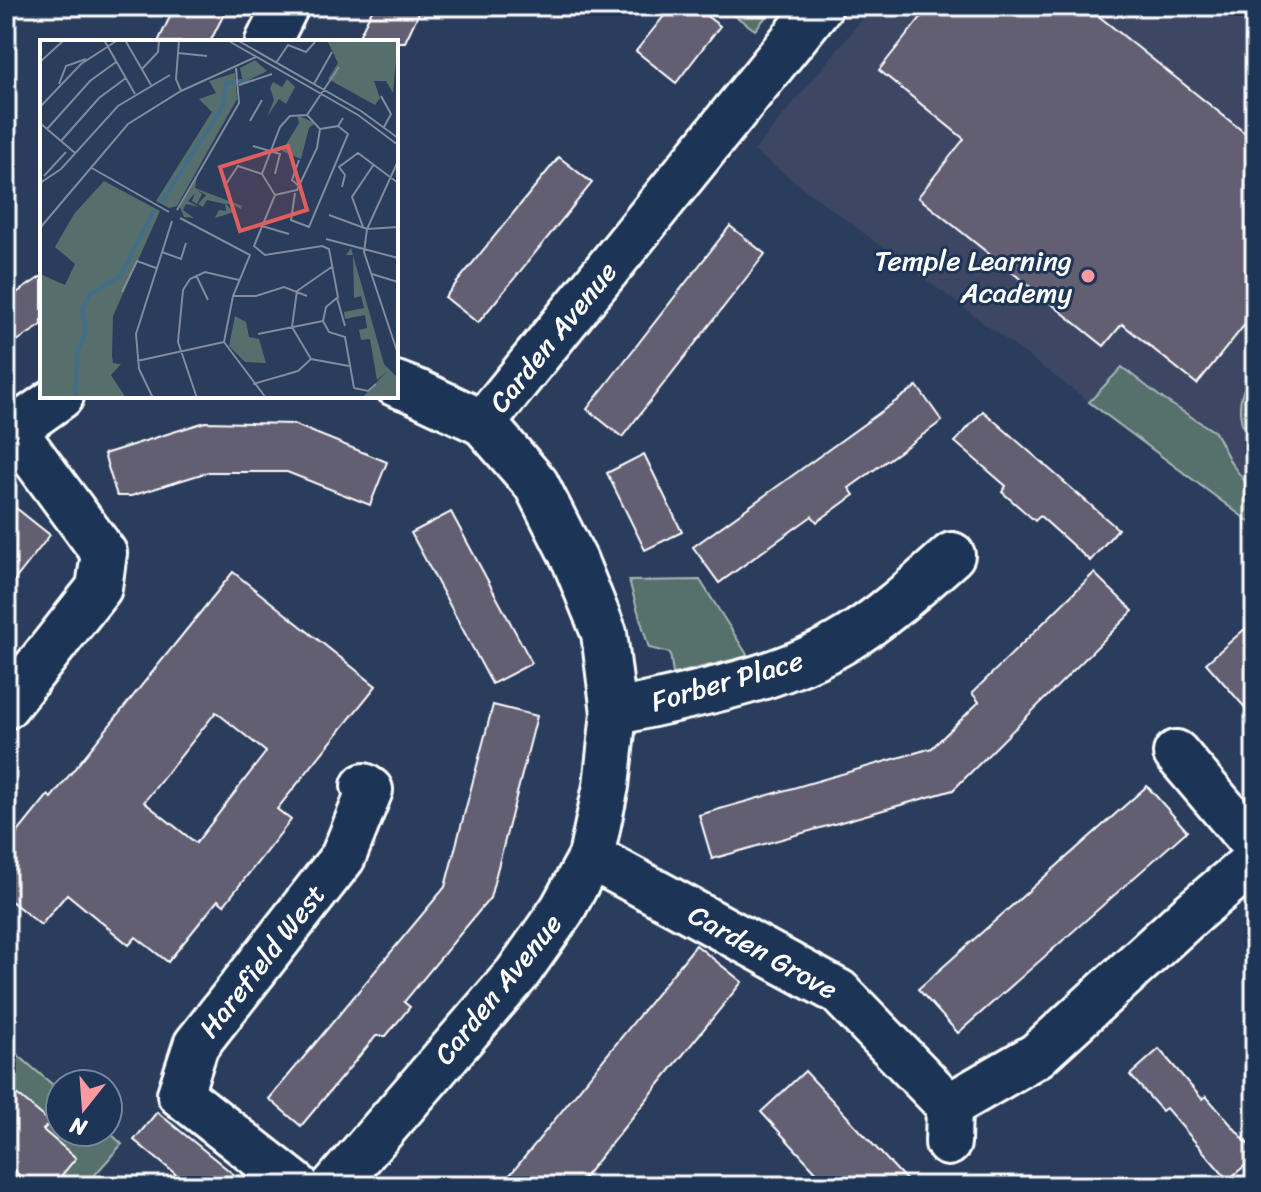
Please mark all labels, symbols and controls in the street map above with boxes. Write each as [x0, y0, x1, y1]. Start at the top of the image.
inset map [40, 40, 398, 398]
place label: Temple Learning Academy [874, 236, 1072, 317]
street label: Carden Avenue [476, 250, 630, 424]
marker: Temple Learning Academy [1079, 267, 1097, 285]
street label: Forber Place [645, 636, 809, 726]
street label: Harefield West [186, 873, 338, 1049]
street label: Carden Grove [679, 891, 847, 1013]
street label: Carden Avenue [421, 902, 575, 1076]
north arrow [44, 1068, 124, 1148]
text: N [65, 1106, 92, 1148]

